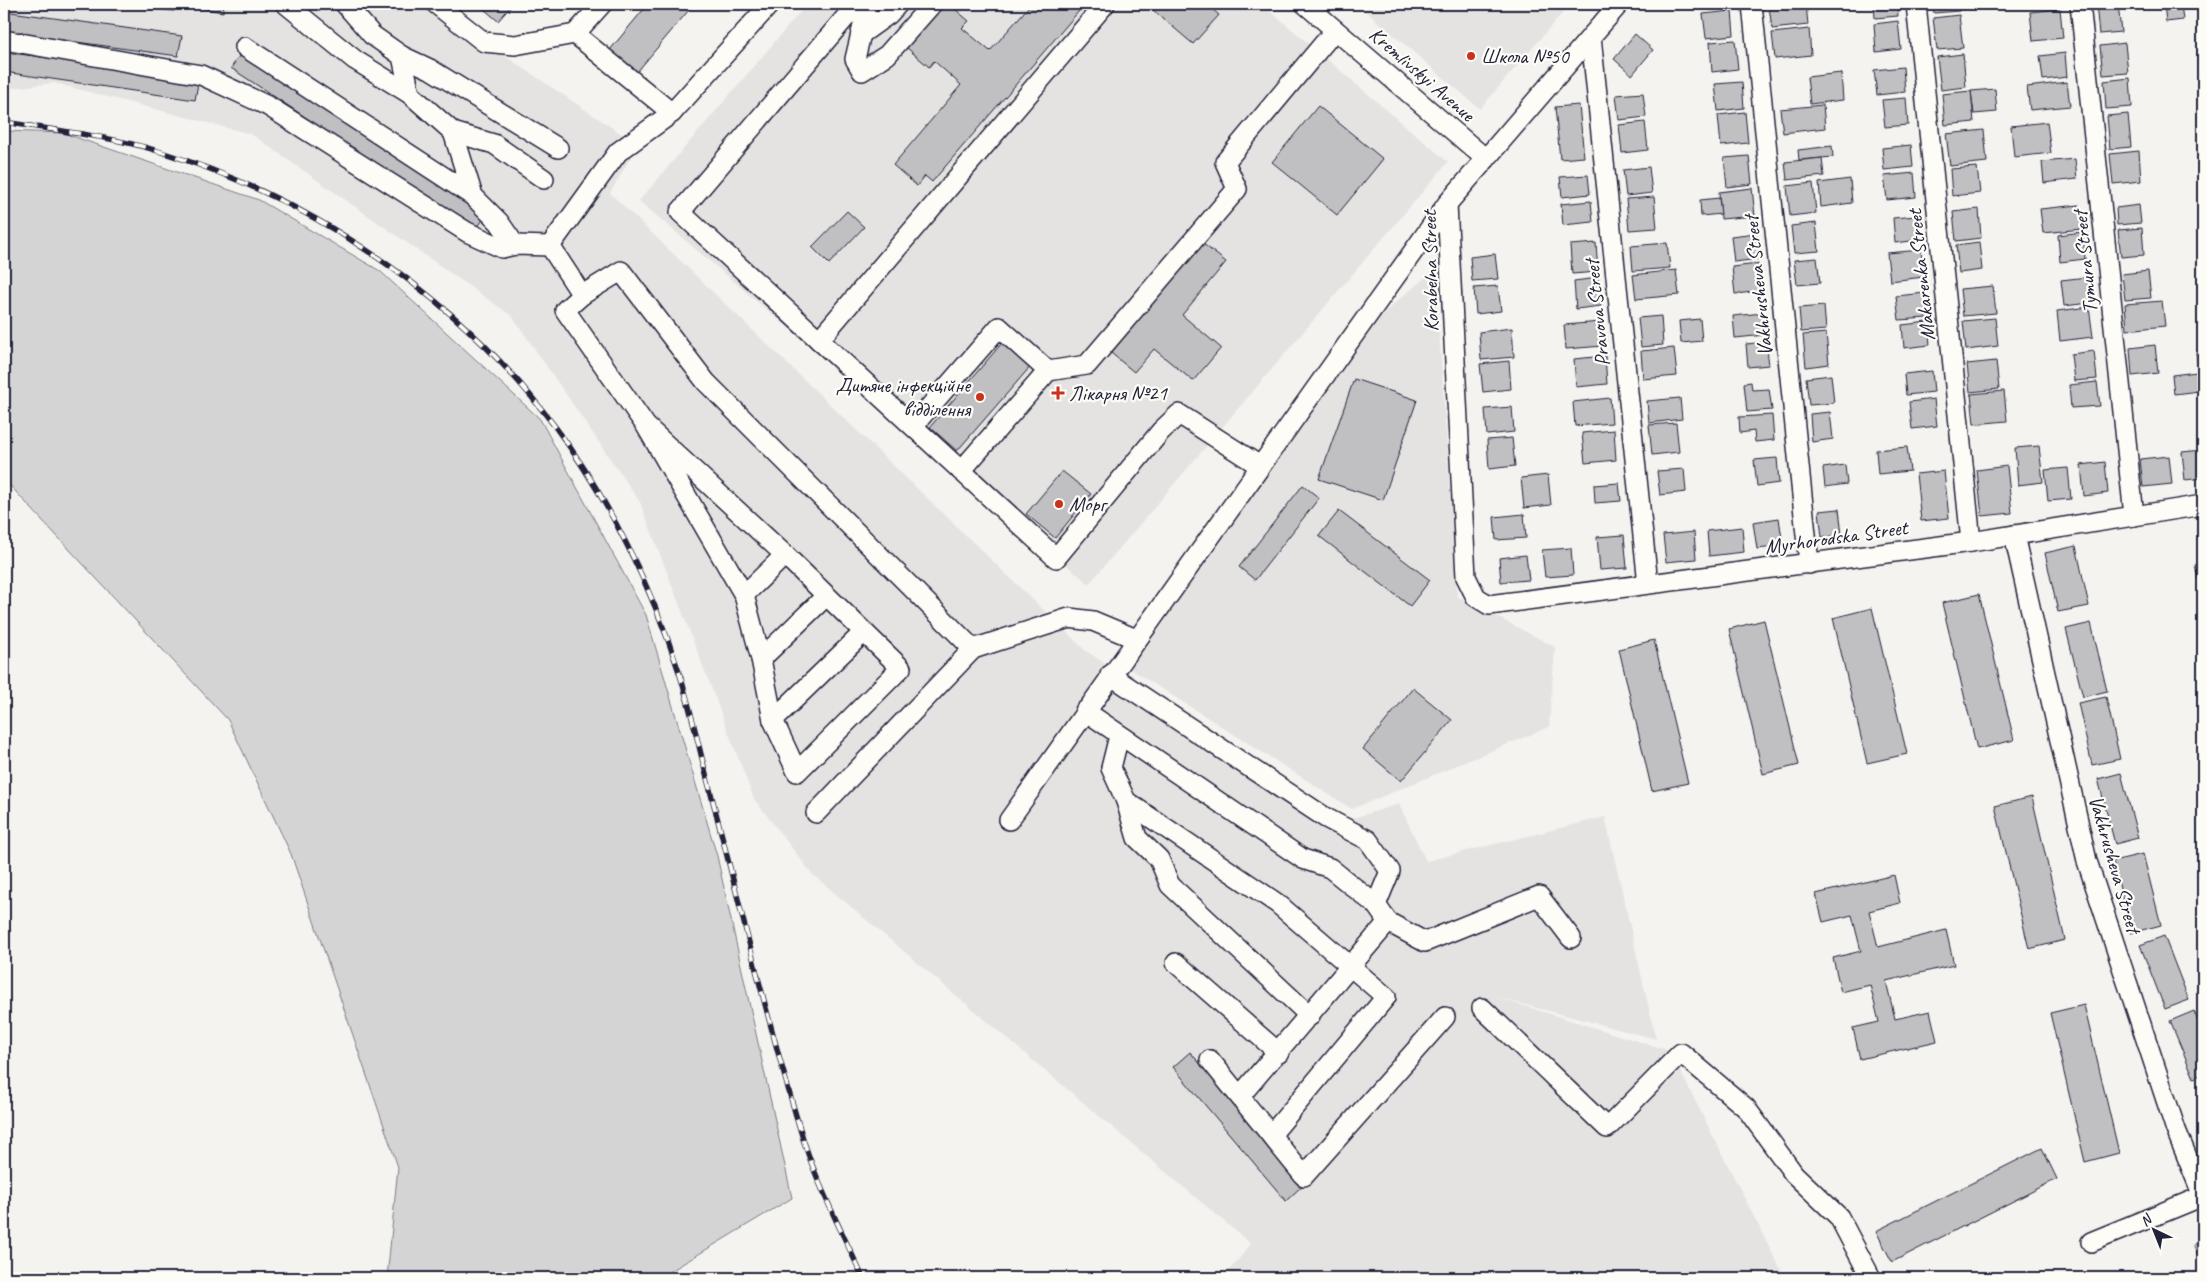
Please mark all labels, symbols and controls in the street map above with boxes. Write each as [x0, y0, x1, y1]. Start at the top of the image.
street label: Kremlivskyi Avenue [1364, 21, 1481, 128]
place label: Школа №50 [1481, 43, 1570, 69]
marker: Школа №50 [1465, 50, 1477, 62]
street label: Makarenka Street [1901, 206, 1941, 342]
street label: Tymura Street [2066, 206, 2103, 315]
street label: Korabelna Street [1416, 208, 1444, 332]
street label: Vakhrusheva Street [1737, 211, 1778, 358]
street label: Pravova Street [1578, 255, 1616, 368]
place label: Дитяче інфекційне відділення [836, 372, 972, 422]
place label: Лікарня №21 [1069, 380, 1169, 406]
marker: Лікарня №21 [1051, 386, 1065, 400]
marker: Дитяче інфекційне відділення [974, 391, 986, 403]
place label: Морг [1069, 491, 1108, 517]
marker: Морг [1053, 498, 1065, 510]
street label: Myrhorodska Street [1763, 514, 1911, 560]
street label: Vakhrusheva Street [2083, 792, 2148, 938]
north arrow [2130, 1204, 2180, 1254]
text: N [2137, 1210, 2156, 1230]

